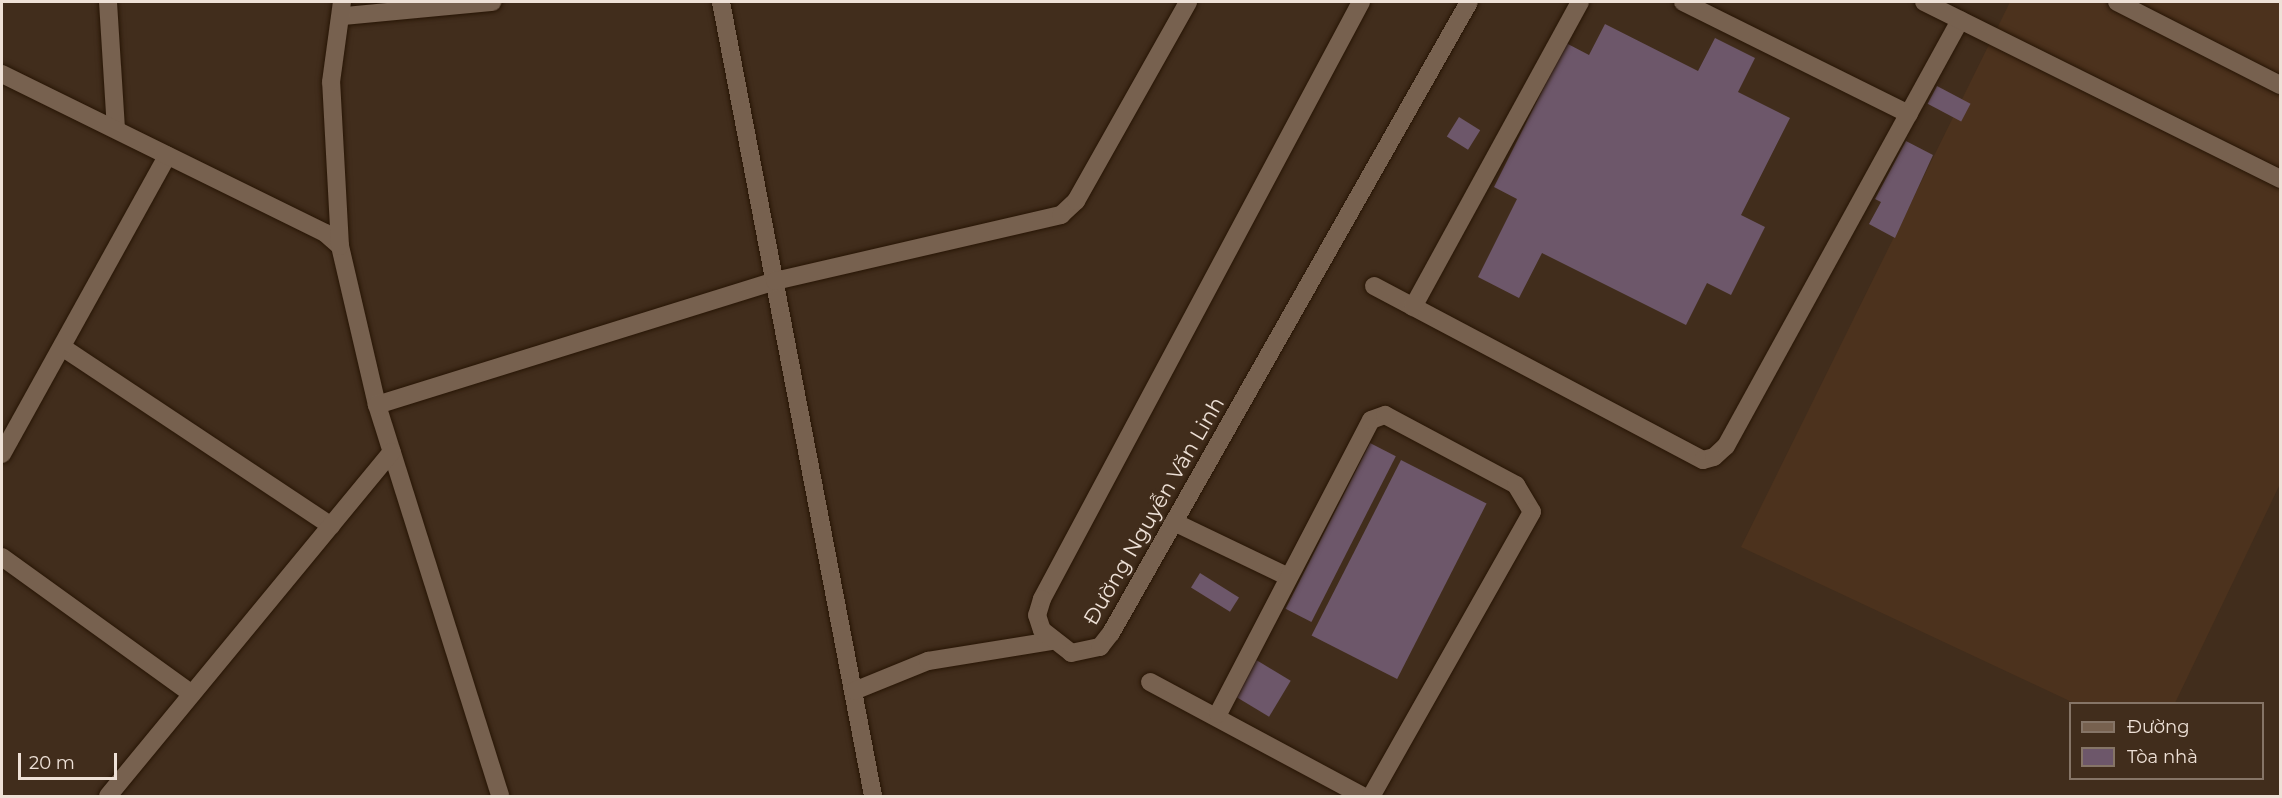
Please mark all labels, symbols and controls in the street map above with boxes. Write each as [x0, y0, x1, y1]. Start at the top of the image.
street label: Đường Nguyễn Văn Linh [1078, 392, 1230, 630]
legend [2069, 702, 2264, 780]
text: Đường [2127, 716, 2190, 738]
scale bar [21, 741, 120, 779]
text: Tòa nhà [2127, 746, 2198, 768]
text: 20 m [29, 752, 75, 774]

